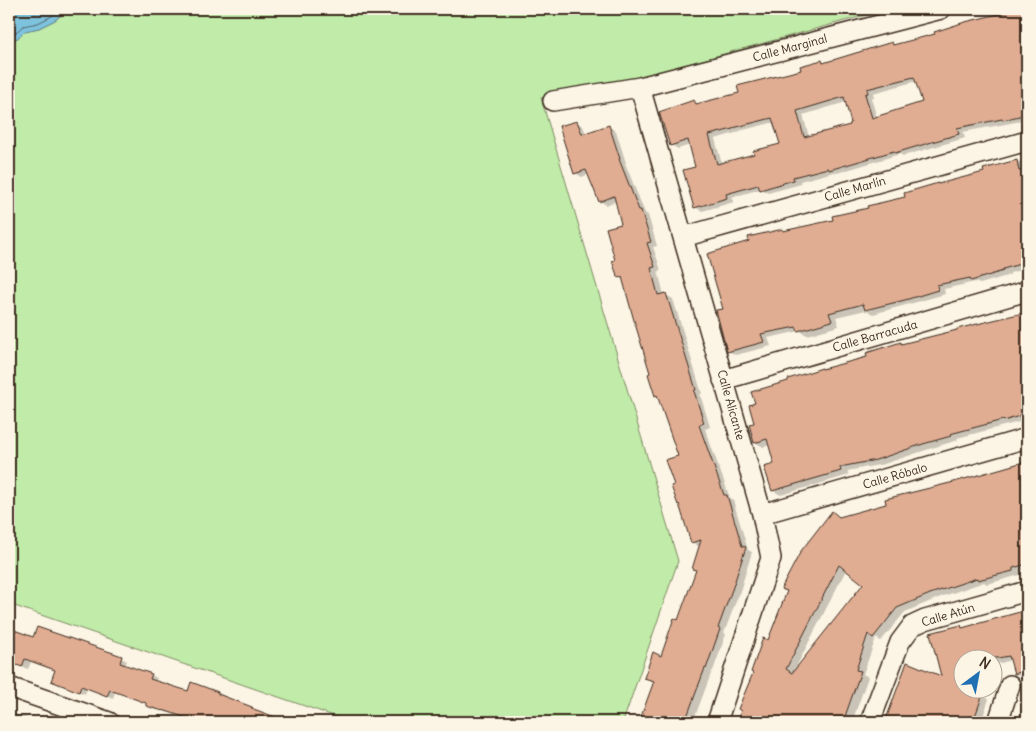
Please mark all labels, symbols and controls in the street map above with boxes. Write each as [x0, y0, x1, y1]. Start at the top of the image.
street label: Calle Marginal [751, 30, 829, 65]
street label: Calle Marlín [822, 173, 887, 204]
street label: Calle Barracuda [831, 316, 919, 355]
street label: Calle Alicante [714, 368, 749, 442]
street label: Calle Róbalo [861, 459, 929, 492]
street label: Calle Atún [919, 599, 976, 630]
north arrow [954, 648, 1004, 698]
text: N [976, 653, 994, 673]

